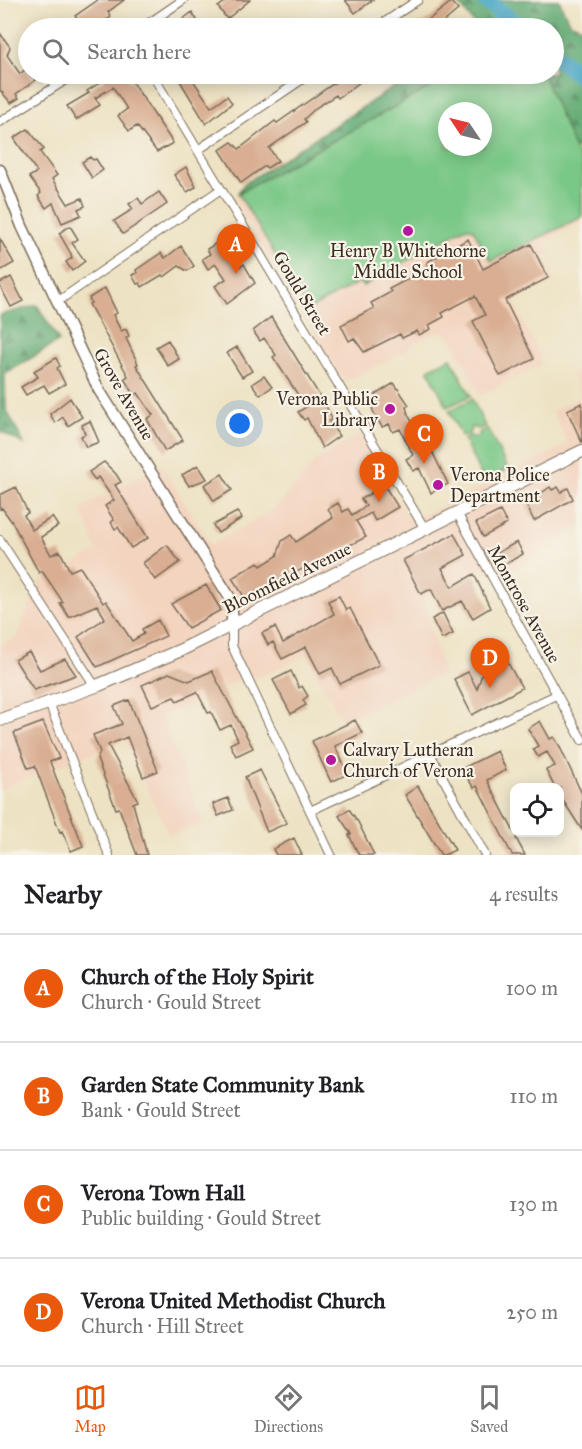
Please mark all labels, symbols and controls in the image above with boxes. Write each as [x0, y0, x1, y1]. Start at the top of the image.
search box [18, 18, 564, 84]
icon: search [39, 35, 72, 68]
text: Search here [87, 38, 191, 65]
north arrow [438, 102, 492, 156]
pin: A [216, 224, 256, 274]
marker: Henry B Whitehorne Middle School [401, 224, 415, 238]
place label: Henry B Whitehorne Middle School [330, 240, 486, 283]
street label: Gould Street [268, 247, 336, 340]
street label: Grove Avenue [89, 344, 159, 444]
place label: Verona Public Library [275, 388, 379, 431]
marker: Verona Public Library [383, 402, 397, 416]
your location [225, 409, 254, 438]
pin: C [404, 414, 444, 464]
pin: B [360, 452, 398, 502]
place label: Verona Police Department [449, 464, 550, 507]
marker: Verona Police Department [431, 478, 445, 492]
street label: Bloomfield Avenue [219, 537, 355, 619]
street label: Montrose Avenue [483, 541, 565, 667]
pin: D [470, 638, 510, 688]
place label: Calvary Lutheran Church of Verona [343, 739, 474, 782]
marker: Calvary Lutheran Church of Verona [324, 753, 338, 767]
map controls [510, 783, 564, 837]
button: locate [510, 783, 564, 837]
text: Nearby [24, 878, 102, 910]
text: 4 results [489, 882, 558, 906]
text: Church of the Holy Spirit [81, 963, 314, 990]
text: A [37, 976, 50, 1000]
text: 100 m [506, 976, 558, 1000]
text: Church · Gould Street [81, 990, 261, 1014]
text: Garden State Community Bank [81, 1071, 364, 1098]
text: B [37, 1084, 50, 1108]
text: 110 m [510, 1084, 558, 1108]
text: Bank · Gould Street [81, 1098, 241, 1122]
text: Verona Town Hall [81, 1179, 245, 1206]
text: C [37, 1192, 50, 1216]
text: 130 m [509, 1192, 558, 1216]
text: Public building · Gould Street [81, 1206, 321, 1230]
text: Verona United Methodist Church [81, 1287, 386, 1314]
text: D [36, 1300, 51, 1324]
text: 250 m [506, 1300, 558, 1324]
text: Church · Hill Street [81, 1314, 244, 1338]
tab: Map [74, 1381, 107, 1436]
tab: Directions [254, 1381, 323, 1436]
tab: Saved [470, 1381, 508, 1436]

